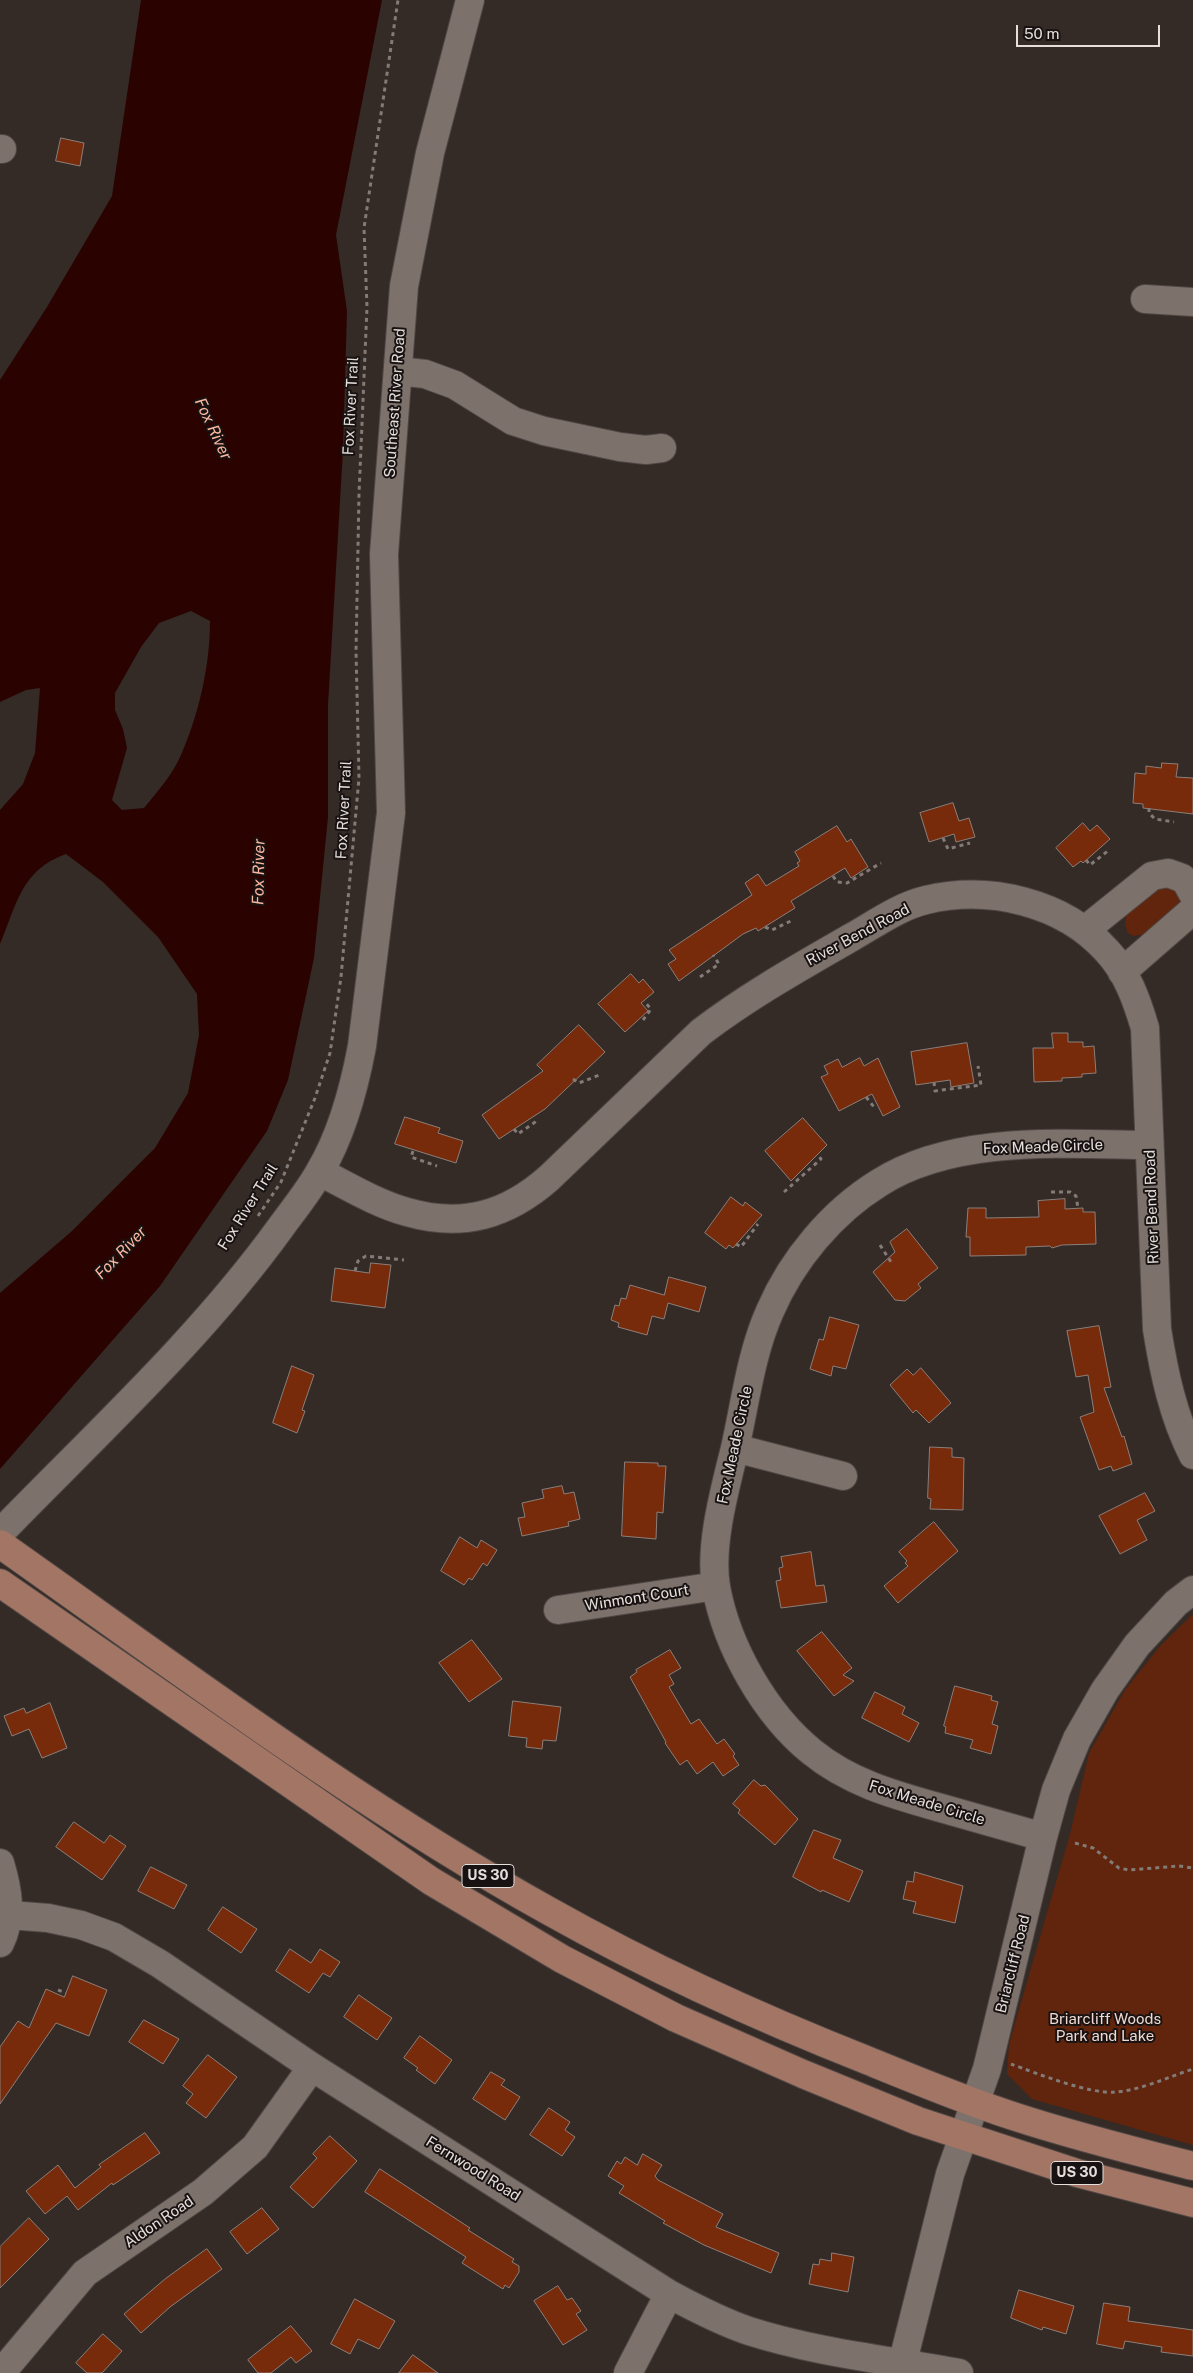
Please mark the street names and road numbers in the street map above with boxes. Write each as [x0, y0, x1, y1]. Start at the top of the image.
street label: Southeast River Road [381, 328, 409, 478]
street label: Fox River Trail [339, 356, 363, 456]
street label: Fox River Trail [332, 760, 356, 860]
street label: River Bend Road [803, 900, 913, 970]
street label: Fox Meade Circle [983, 1136, 1103, 1158]
street label: River Bend Road [1141, 1149, 1163, 1265]
street label: Fox River Trail [214, 1160, 282, 1254]
street label: Fox Meade Circle [714, 1384, 756, 1506]
street label: Winmont Court [584, 1581, 690, 1615]
street label: Fox Meade Circle [867, 1777, 987, 1829]
road number: US 30 [462, 1864, 514, 1888]
street label: Briarcliff Road [992, 1913, 1034, 2015]
street label: Fernwood Road [422, 2133, 524, 2205]
road number: US 30 [1051, 2162, 1103, 2184]
street label: Aldon Road [121, 2192, 197, 2252]

